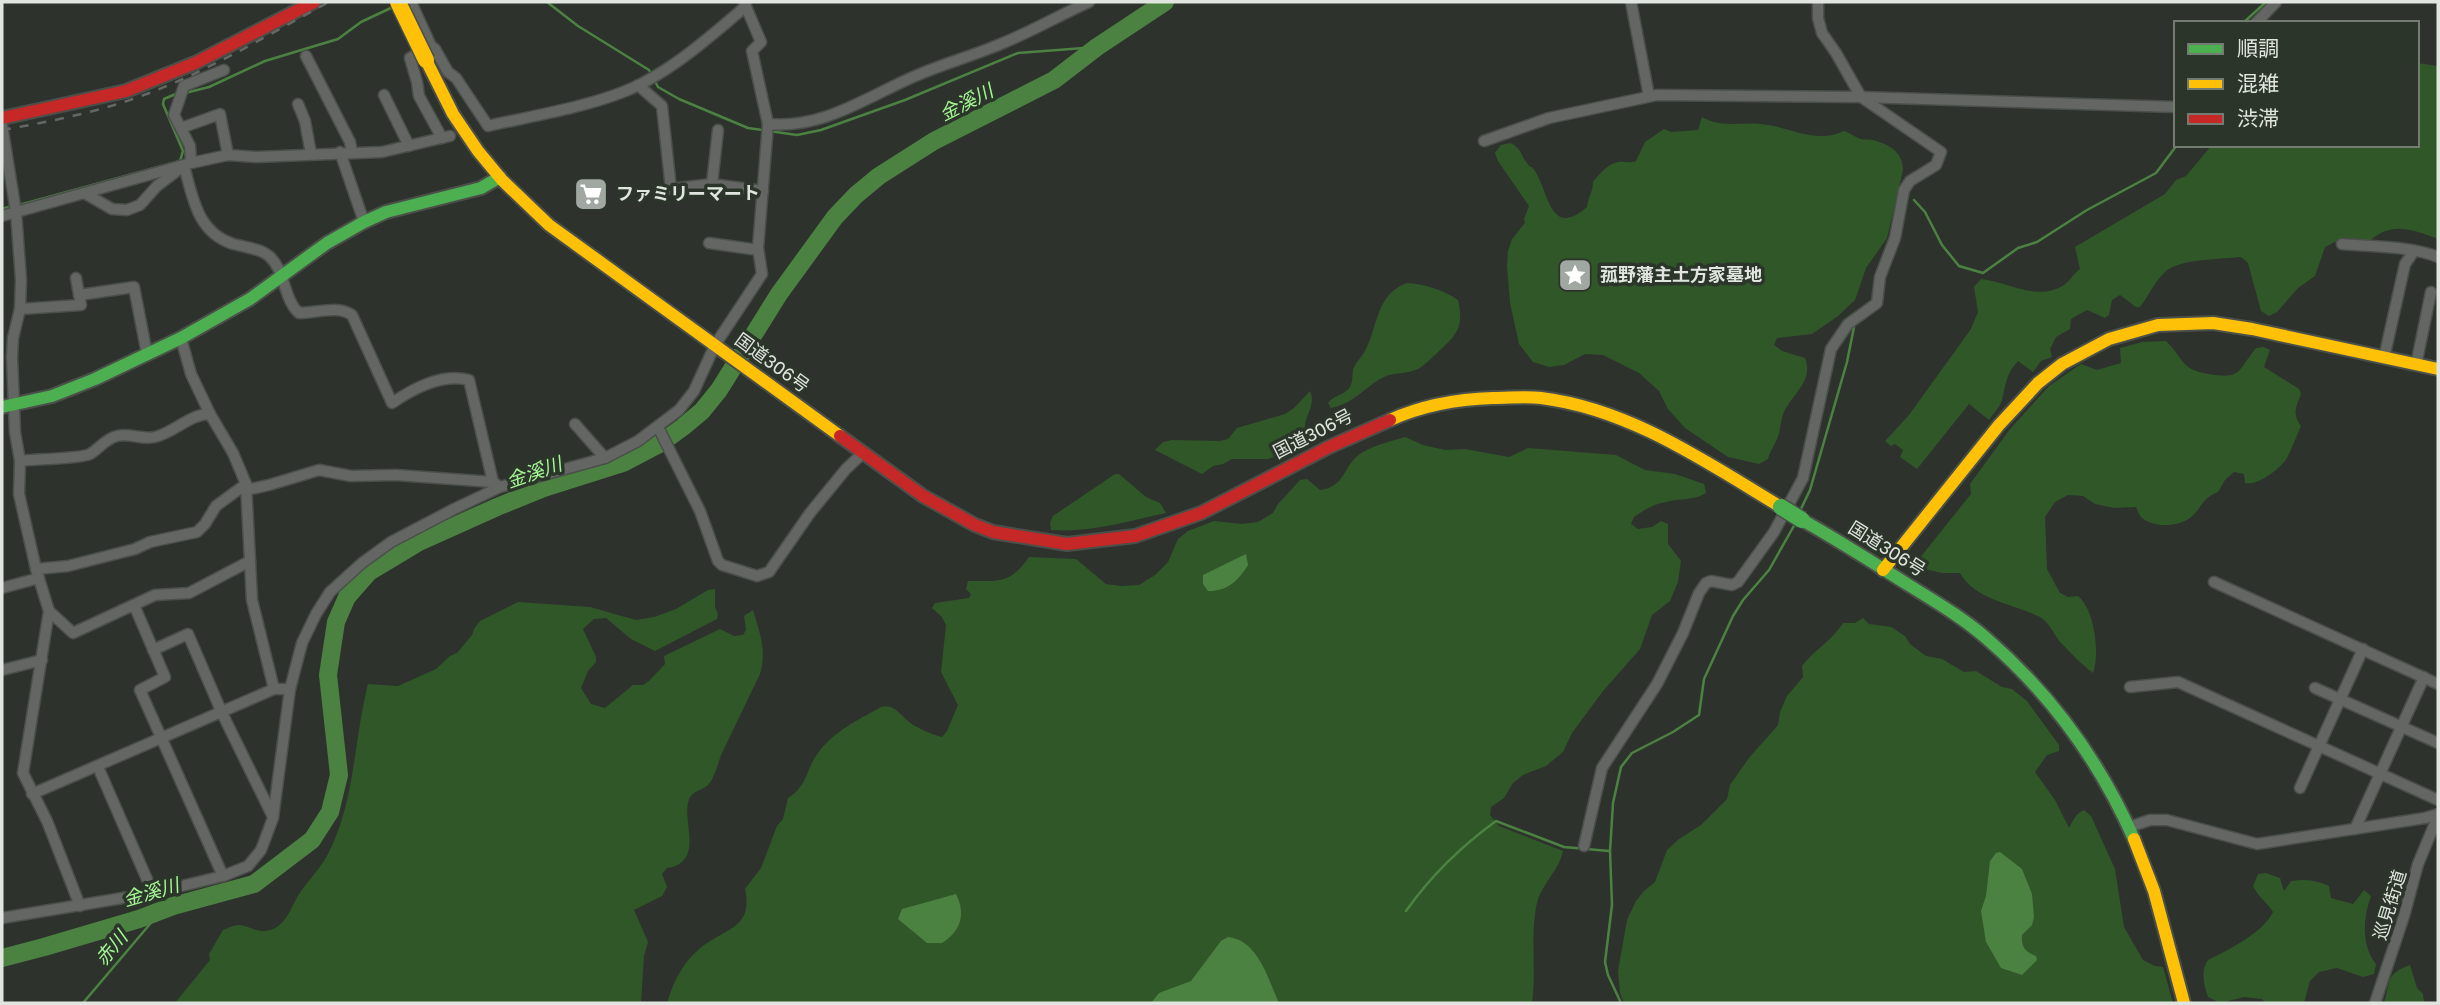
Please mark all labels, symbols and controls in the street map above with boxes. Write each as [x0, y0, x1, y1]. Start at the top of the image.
legend [2174, 21, 2419, 147]
text: 順調 [2237, 35, 2279, 61]
text: 混雑 [2237, 70, 2279, 96]
water label: 金溪川 [935, 77, 998, 125]
text: 渋滞 [2237, 105, 2279, 131]
supermarket icon: ファミリーマート [572, 175, 610, 213]
place label: ファミリーマート [616, 182, 760, 204]
place icon: 菰野藩主土方家墓地 [1556, 256, 1594, 294]
place label: 菰野藩主土方家墓地 [1600, 263, 1762, 285]
street label: 国道306号 [731, 328, 814, 397]
street label: 国道306号 [1269, 404, 1356, 463]
water label: 金溪川 [503, 451, 566, 492]
street label: 国道306号 [1845, 516, 1930, 580]
street label: 巡見街道 [2368, 867, 2410, 942]
water label: 金溪川 [120, 872, 183, 910]
water label: 赤川 [90, 924, 133, 970]

